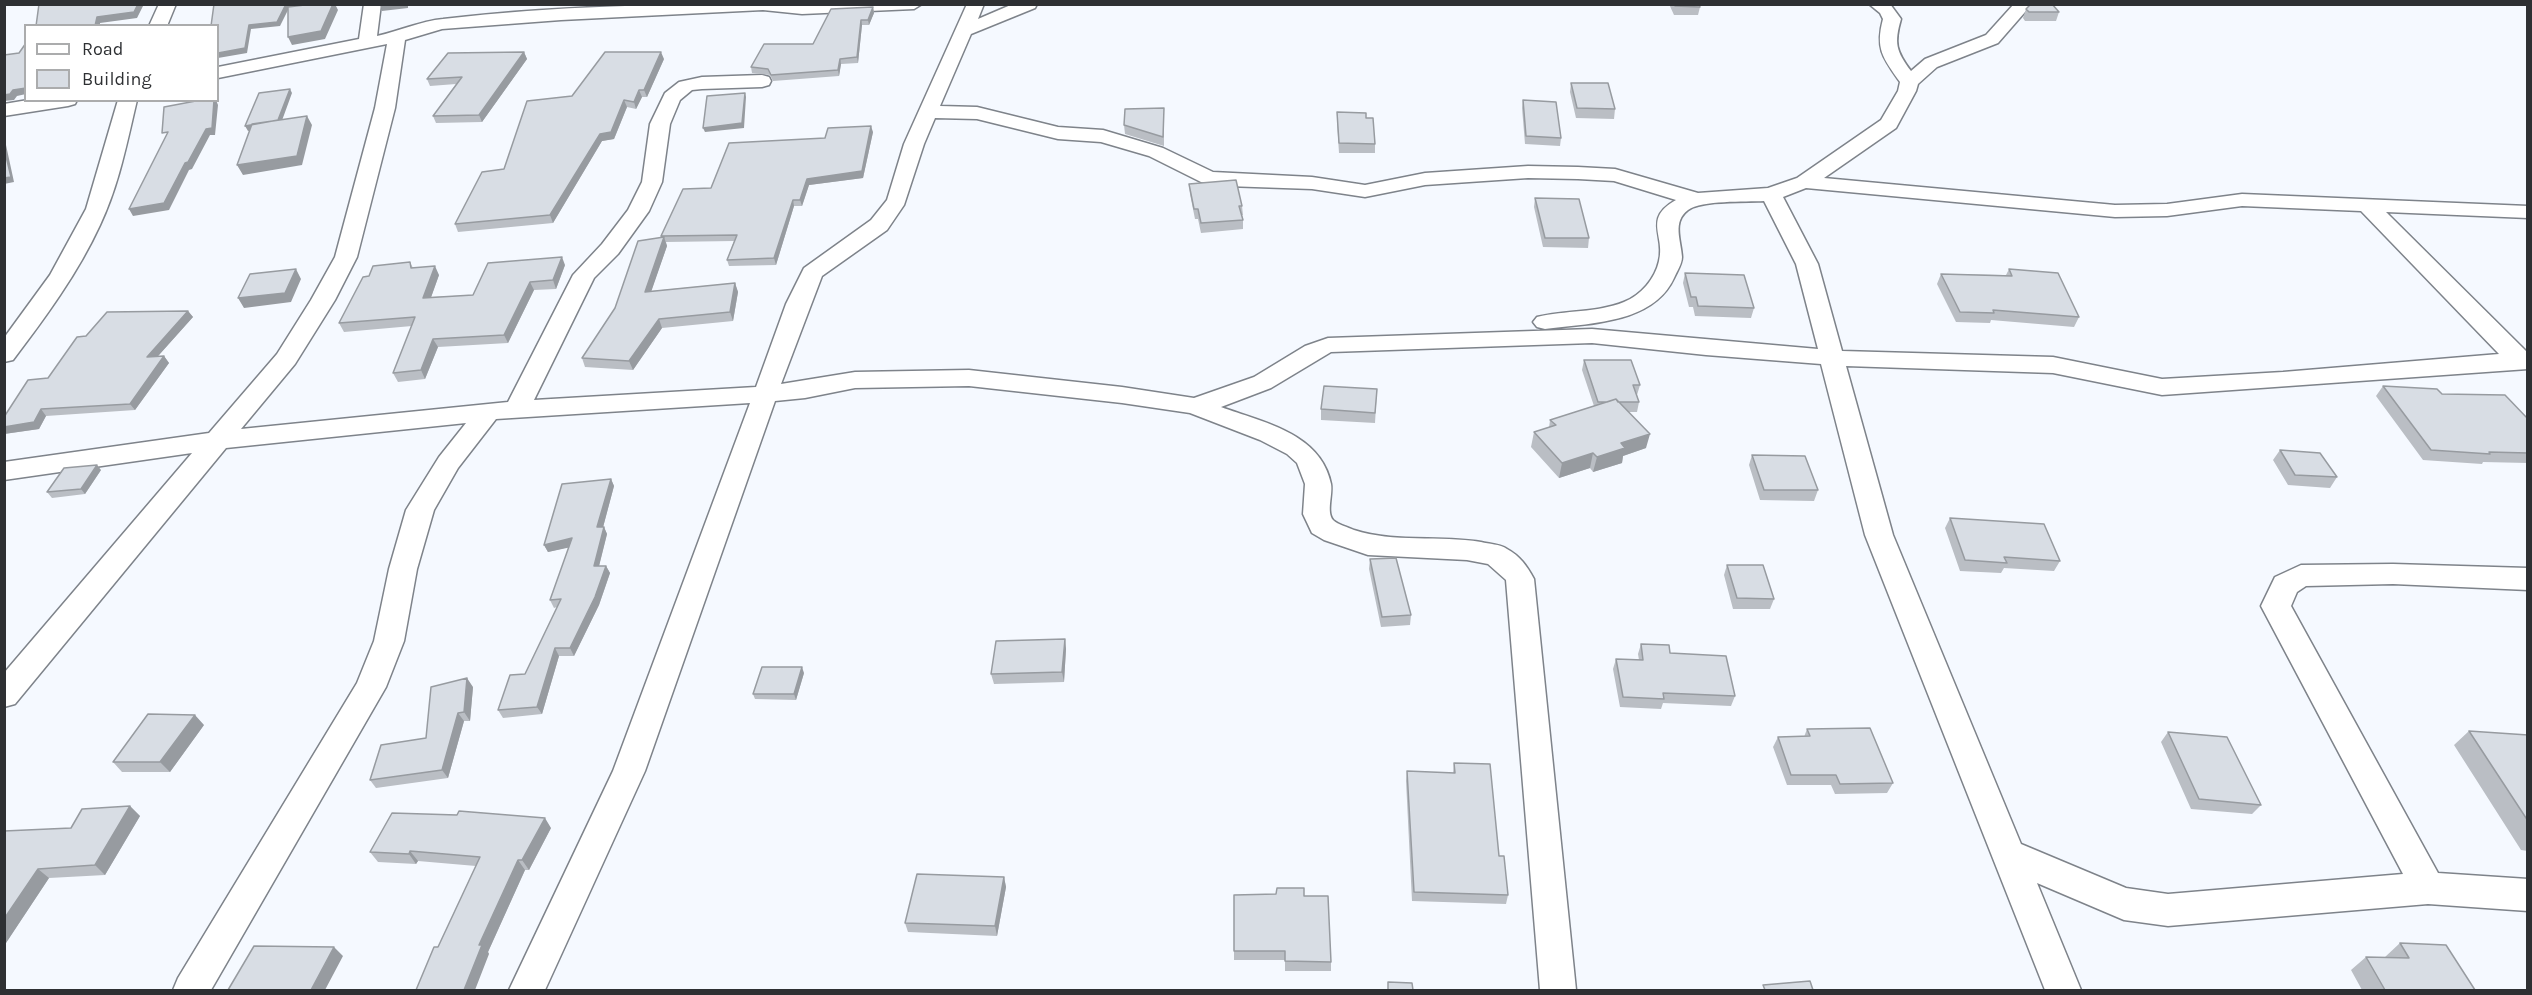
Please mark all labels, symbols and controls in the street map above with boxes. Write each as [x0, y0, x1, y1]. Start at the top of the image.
legend [24, 24, 219, 102]
text: Road [82, 38, 123, 60]
text: Building [82, 68, 152, 90]

